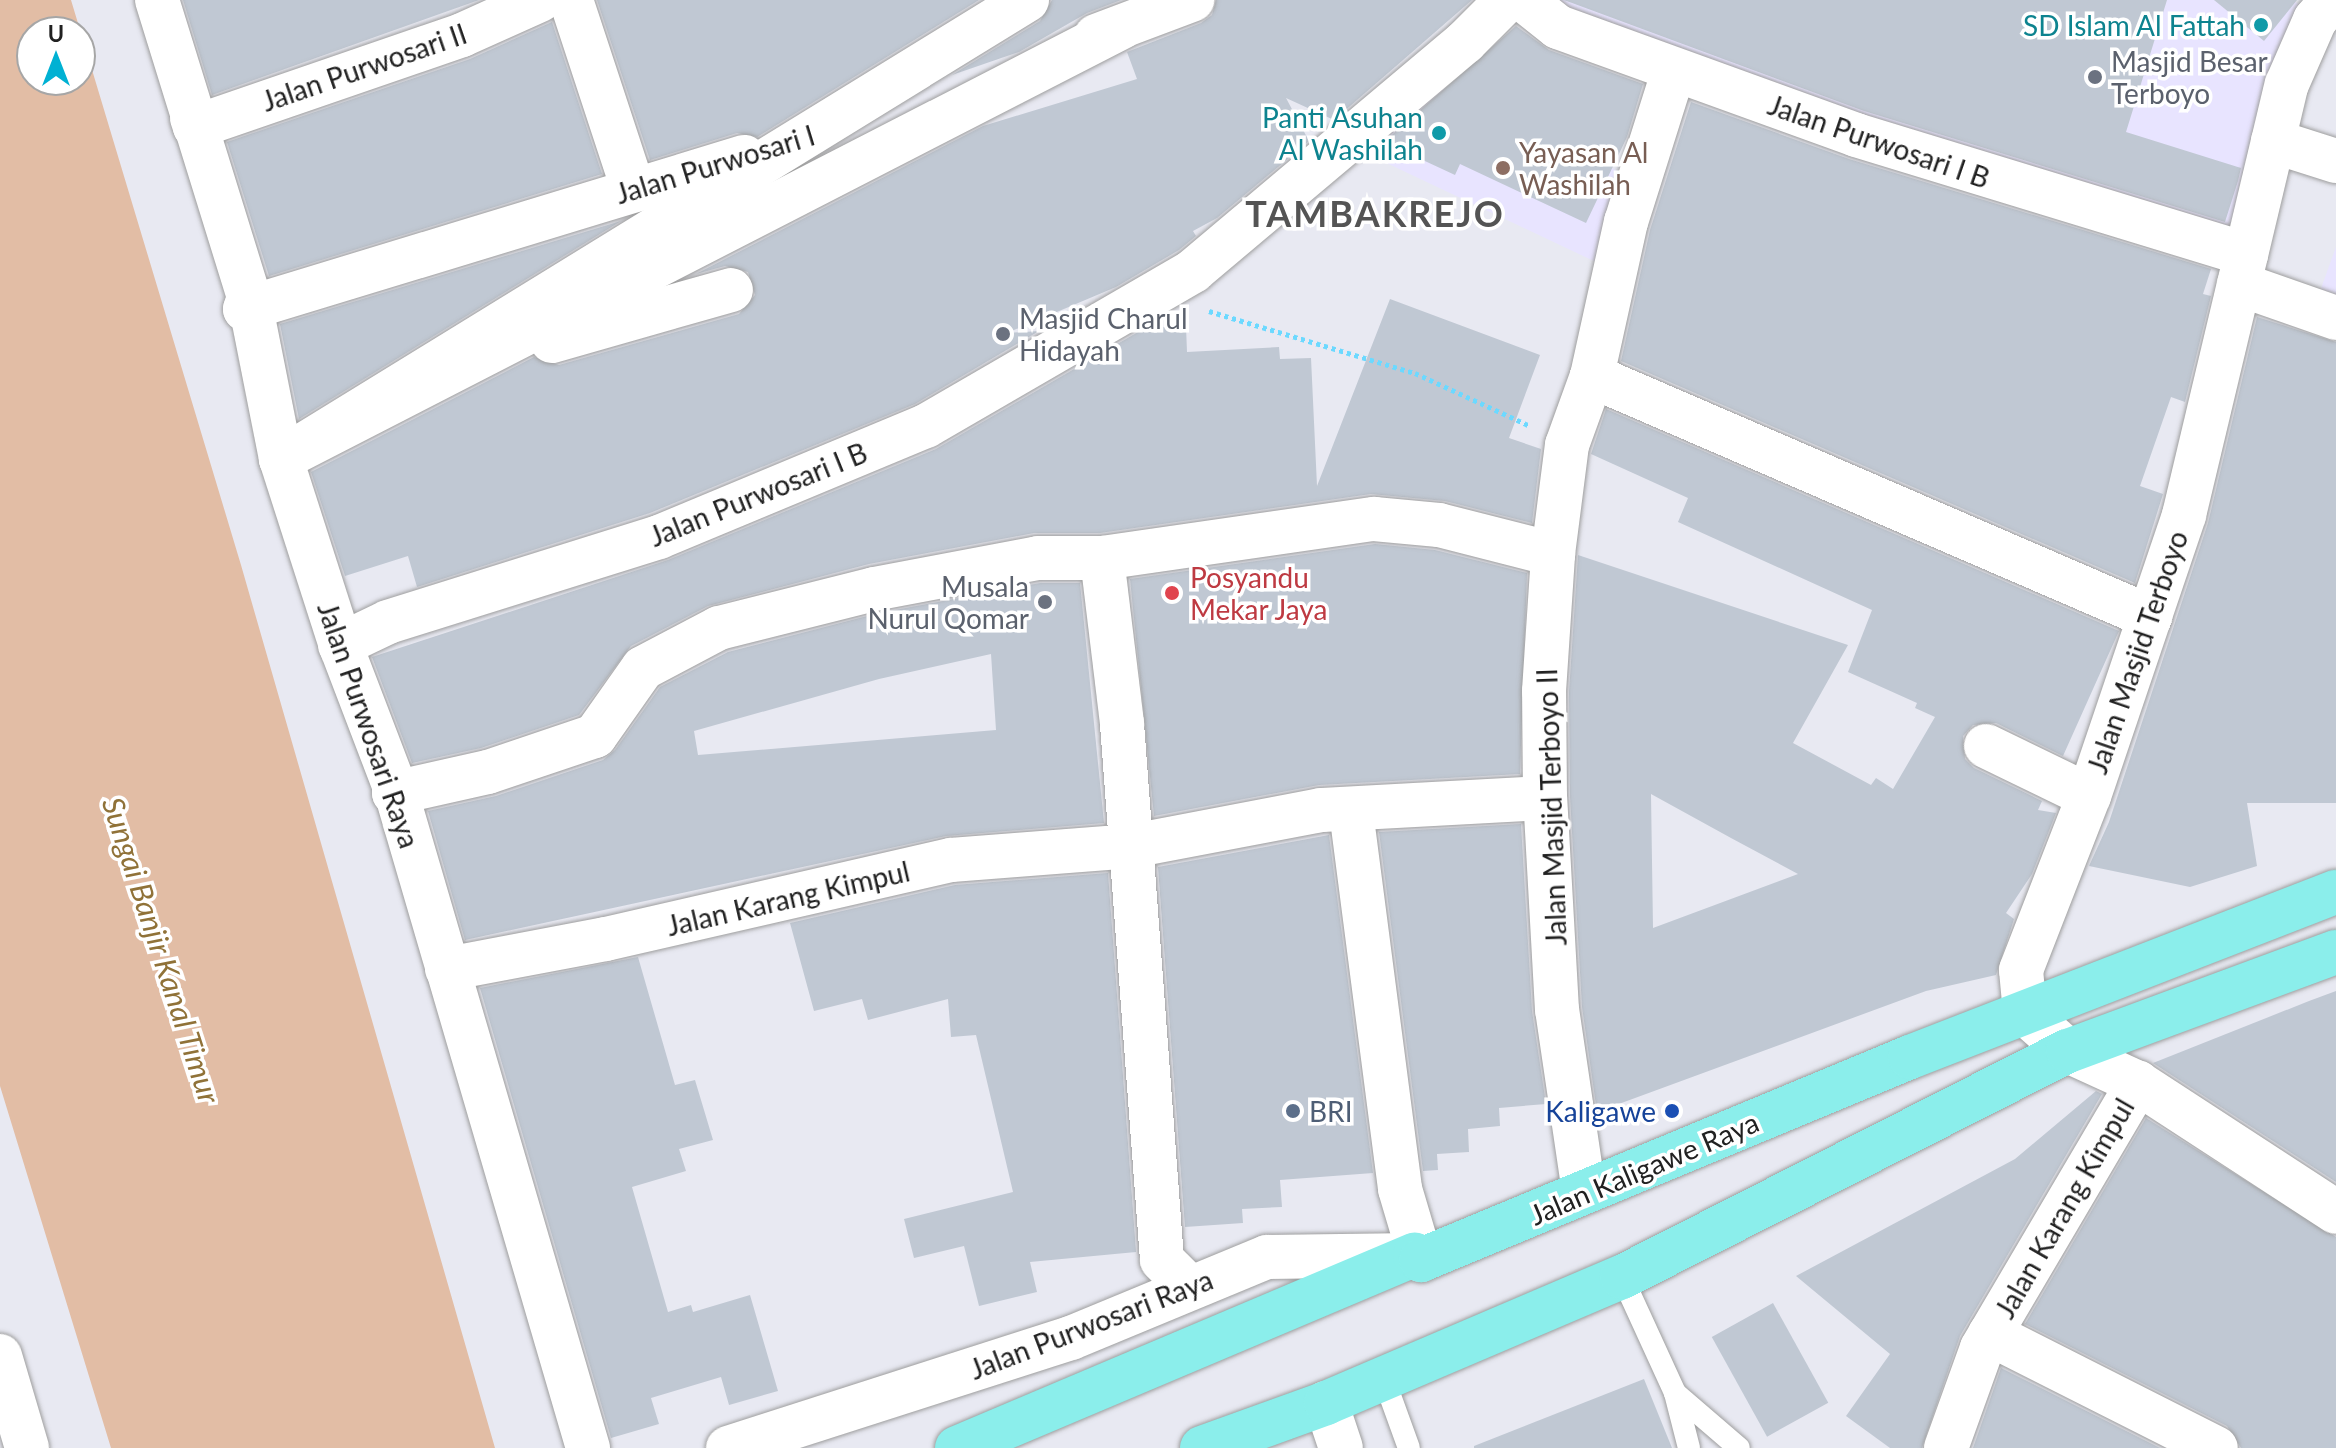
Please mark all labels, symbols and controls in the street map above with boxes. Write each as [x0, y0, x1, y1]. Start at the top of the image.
place label: SD Islam Al Fattah [2022, 8, 2245, 42]
north arrow [16, 16, 96, 96]
street label: Jalan Purwosari II [257, 16, 471, 118]
marker: SD Islam Al Fattah [2252, 16, 2270, 34]
text: U [48, 20, 64, 47]
place label: Masjid Besar Terboyo [2111, 44, 2268, 110]
marker: Masjid Besar Terboyo [2086, 68, 2104, 86]
street label: Jalan Purwosari I B [1764, 87, 1994, 195]
place label: Panti Asuhan Al Washilah [1261, 100, 1423, 166]
street label: Jalan Purwosari I [611, 118, 819, 210]
marker: Panti Asuhan Al Washilah [1430, 124, 1448, 142]
place label: Yayasan Al Washilah [1519, 135, 1649, 201]
marker: Yayasan Al Washilah [1494, 159, 1512, 177]
district label: TAMBAKREJO [1245, 192, 1505, 236]
place label: Masjid Charul Hidayah [1019, 301, 1188, 367]
marker: Masjid Charul Hidayah [994, 325, 1012, 343]
street label: Jalan Purwosari I B [644, 435, 872, 553]
street label: Jalan Masjid Terboyo [2080, 526, 2194, 778]
place label: Posyandu Mekar Jaya [1190, 560, 1329, 626]
place label: Musala Nurul Qomar [867, 569, 1029, 635]
marker: Posyandu Mekar Jaya [1161, 582, 1183, 604]
marker: Musala Nurul Qomar [1036, 593, 1054, 611]
street label: Jalan Purwosari Raya [311, 598, 427, 852]
street label: Jalan Masjid Terboyo II [1529, 667, 1573, 947]
water label: Sungai Banjir Kanal Timur [95, 792, 229, 1108]
street label: Jalan Karang Kimpul [663, 854, 913, 942]
street label: Jalan Karang Kimpul [1987, 1092, 2141, 1324]
place label: BRI [1309, 1094, 1352, 1128]
place label: Kaligawe [1545, 1094, 1656, 1128]
marker: BRI [1284, 1102, 1302, 1120]
marker: Kaligawe [1663, 1102, 1681, 1120]
street label: Jalan Kaligawe Raya [1525, 1105, 1763, 1231]
street label: Jalan Purwosari Raya [965, 1262, 1217, 1386]

